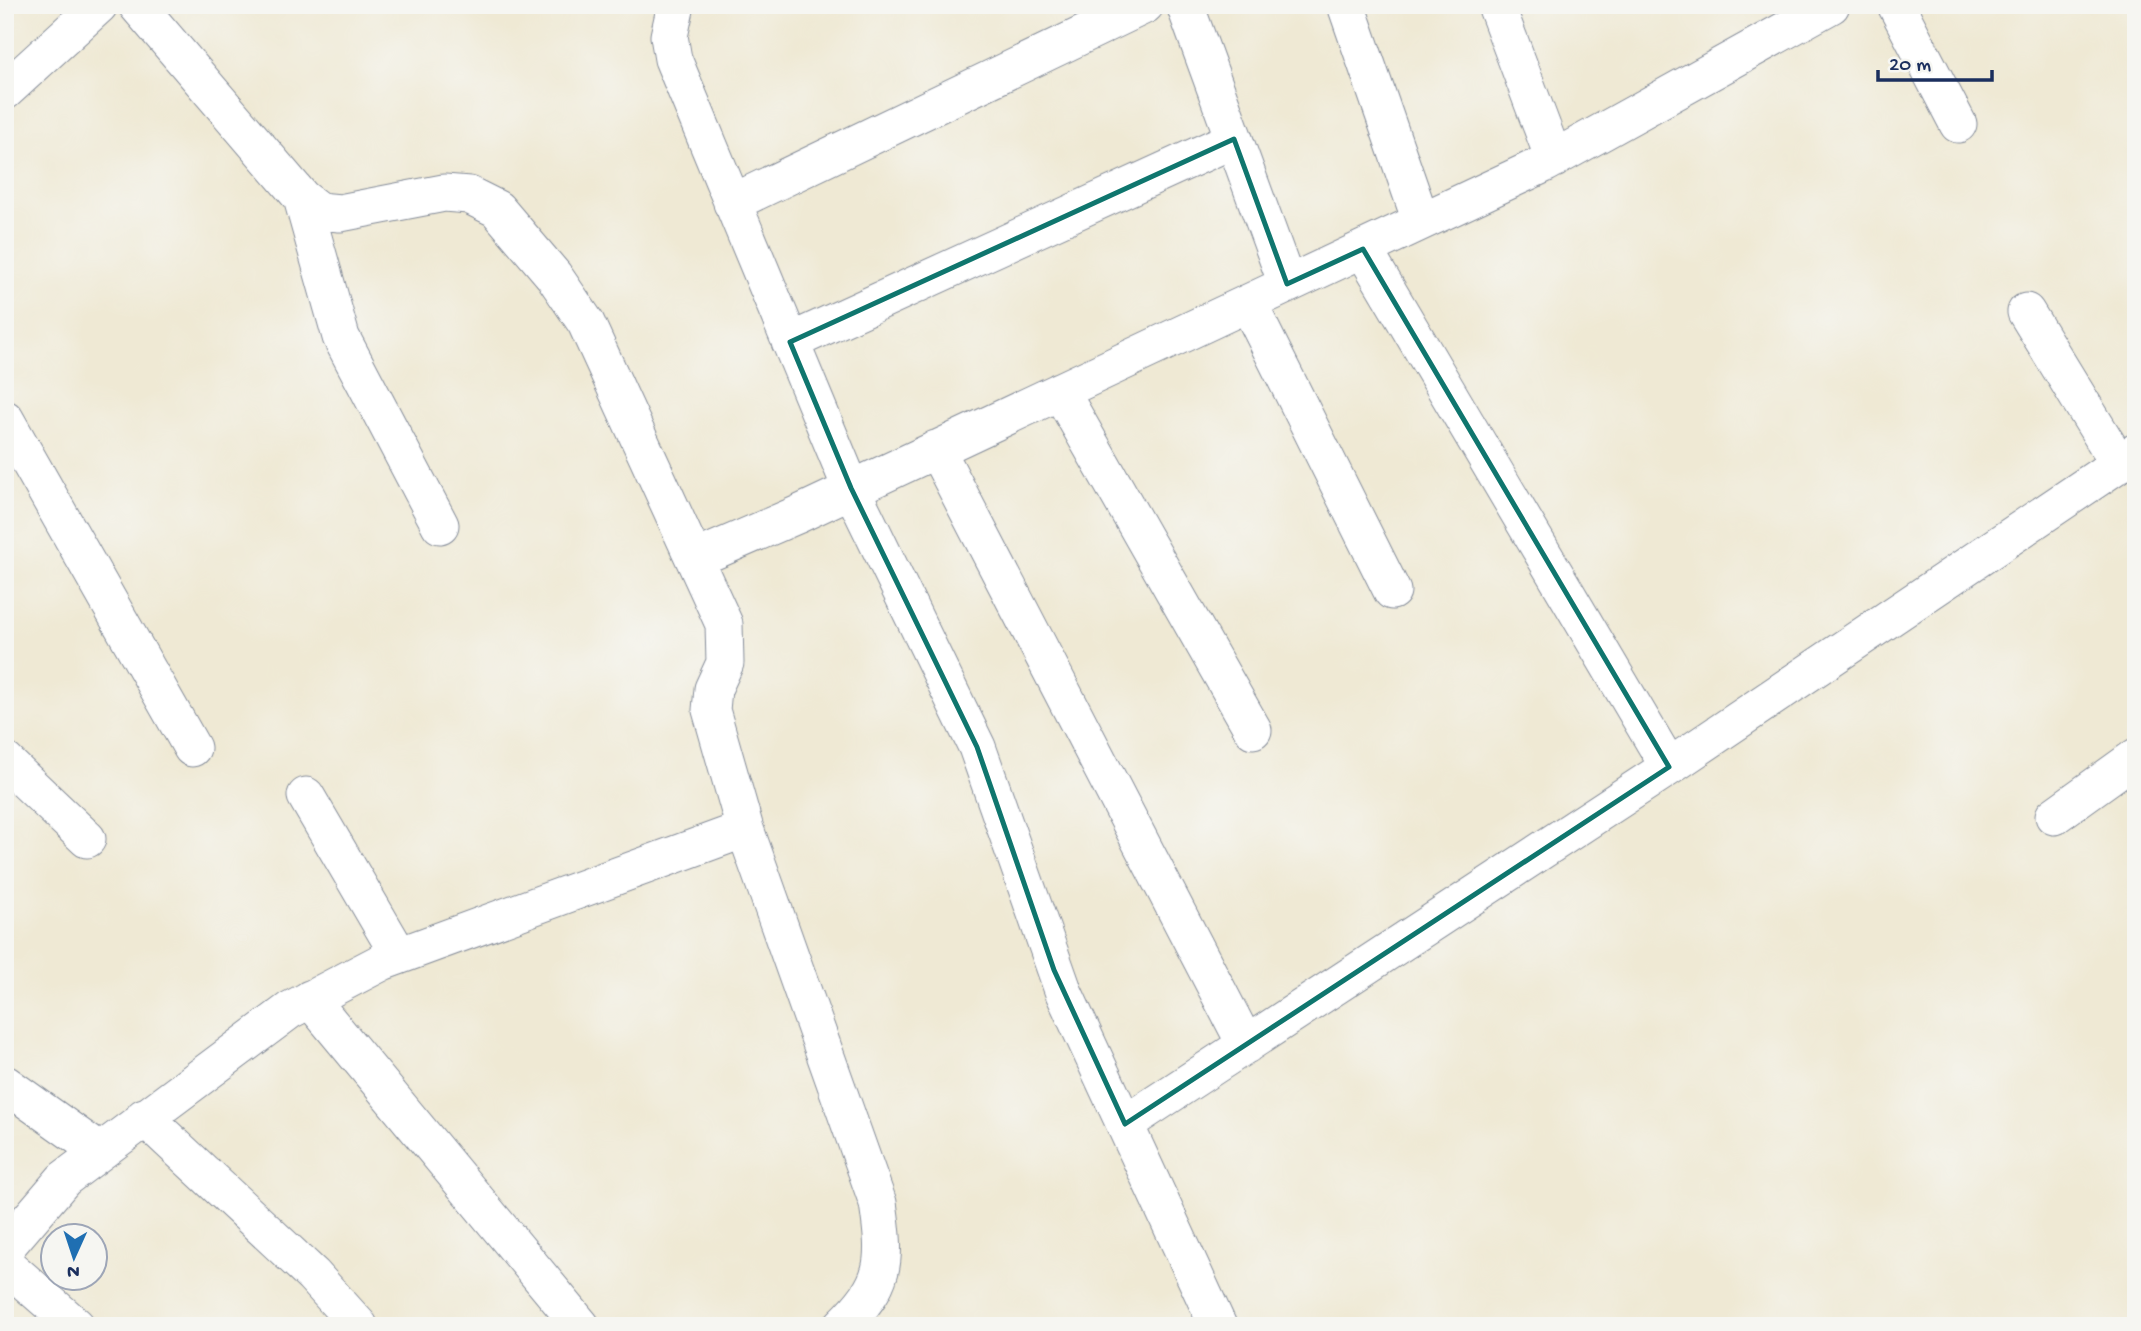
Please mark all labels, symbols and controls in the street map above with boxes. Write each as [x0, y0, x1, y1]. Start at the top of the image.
scale bar [1878, 38, 1992, 82]
text: 20 m [1889, 54, 1931, 79]
north arrow [38, 1222, 108, 1292]
text: N [66, 1259, 80, 1282]

